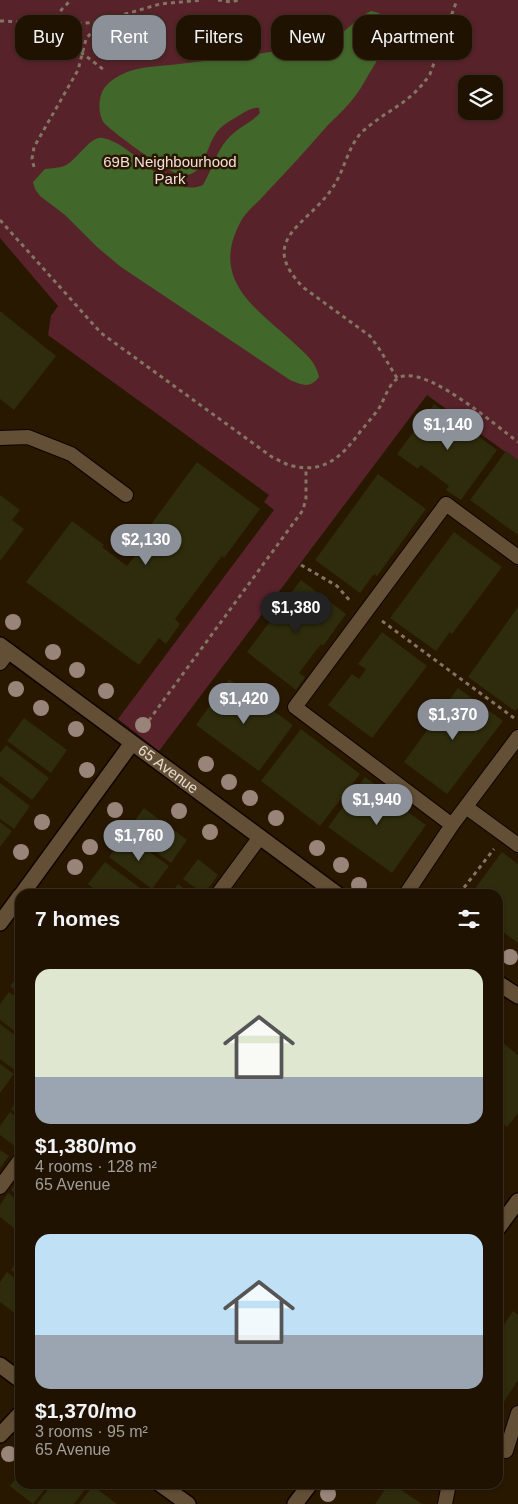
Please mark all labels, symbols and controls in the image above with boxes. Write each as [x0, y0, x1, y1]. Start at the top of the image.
chip: Buy [15, 15, 82, 60]
chip: Rent [92, 15, 166, 60]
chip: Filters [176, 15, 261, 60]
chip: New [271, 15, 343, 60]
chip: Apartment [353, 15, 472, 60]
map controls [458, 75, 503, 120]
button: layers [458, 75, 503, 120]
park label: 69B Neighbourhood Park [103, 153, 237, 187]
pin: $1,140 [407, 408, 489, 451]
text: $1,140 [424, 416, 472, 433]
pin: $2,130 [105, 524, 187, 566]
text: $2,130 [122, 531, 170, 548]
pin: $1,380 [255, 592, 337, 634]
text: $1,380 [272, 599, 320, 616]
pin: $1,420 [203, 682, 285, 725]
text: $1,420 [220, 690, 268, 707]
pin: $1,370 [412, 698, 494, 741]
text: $1,370 [429, 706, 477, 723]
street label: 65 Avenue [135, 741, 202, 797]
pin: $1,940 [336, 784, 418, 826]
text: $1,940 [353, 791, 401, 808]
pin: $1,760 [98, 820, 180, 862]
text: $1,760 [115, 827, 163, 844]
icon: filters [455, 905, 483, 933]
text: 7 homes [35, 907, 120, 930]
icon: home [214, 1002, 304, 1092]
text: $1,380/mo [35, 1134, 137, 1157]
text: 4 rooms · 128 m² [35, 1158, 157, 1175]
text: 65 Avenue [35, 1176, 110, 1193]
icon: home [214, 1267, 304, 1357]
text: $1,370/mo [35, 1399, 137, 1422]
text: 3 rooms · 95 m² [35, 1423, 148, 1440]
text: 65 Avenue [35, 1441, 110, 1458]

